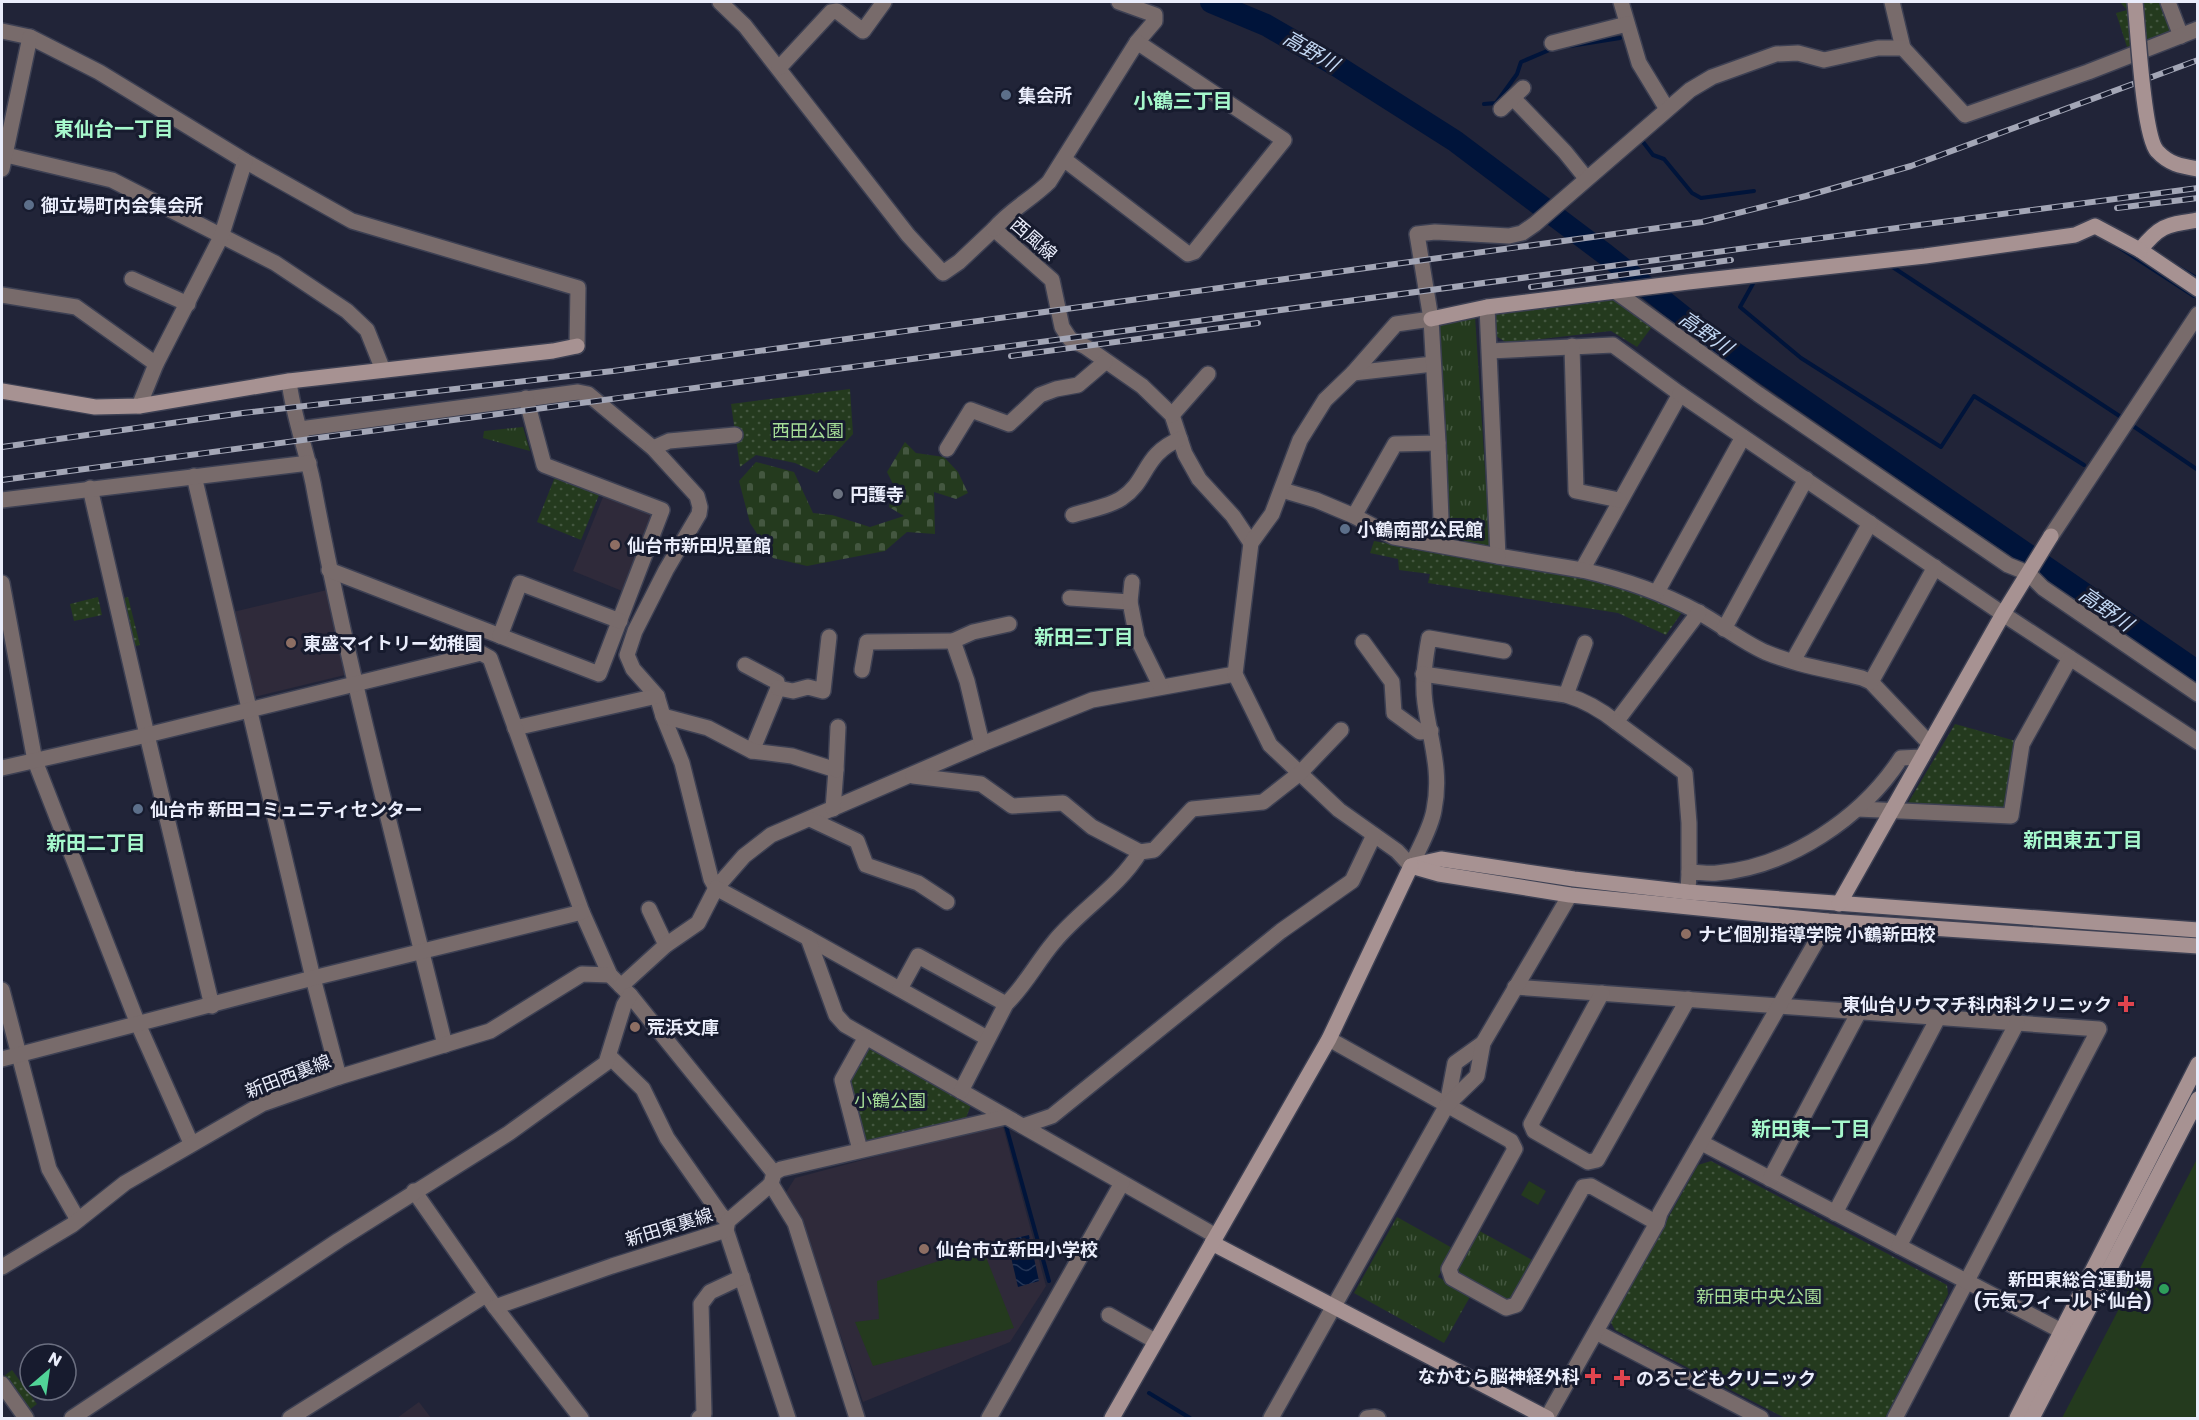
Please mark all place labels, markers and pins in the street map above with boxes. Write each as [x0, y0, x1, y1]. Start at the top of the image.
place label: 集会所 [1018, 83, 1072, 108]
marker: 集会所 [999, 88, 1013, 102]
place label: 御立場町内会集会所 [40, 193, 203, 218]
marker: 御立場町内会集会所 [22, 198, 36, 212]
place label: 円護寺 [850, 482, 904, 507]
marker: 円護寺 [831, 487, 845, 501]
place label: 小鶴南部公民館 [1357, 517, 1483, 542]
marker: 小鶴南部公民館 [1338, 522, 1352, 536]
place label: 仙台市新田児童館 [627, 533, 771, 558]
marker: 仙台市新田児童館 [608, 538, 622, 552]
place label: 東盛マイトリー幼稚園 [303, 631, 483, 656]
marker: 東盛マイトリー幼稚園 [284, 636, 298, 650]
place label: 仙台市 新田コミュニティセンター [150, 797, 423, 822]
marker: 仙台市 新田コミュニティセンター [131, 802, 145, 816]
place label: ナビ個別指導学院 小鶴新田校 [1698, 922, 1936, 947]
marker: ナビ個別指導学院 小鶴新田校 [1679, 927, 1693, 941]
place label: 東仙台リウマチ科内科クリニック [1842, 992, 2112, 1017]
marker: 東仙台リウマチ科内科クリニック [2117, 995, 2135, 1013]
place label: 荒浜文庫 [647, 1015, 719, 1040]
marker: 荒浜文庫 [628, 1020, 642, 1034]
place label: 仙台市立新田小学校 [936, 1237, 1098, 1262]
marker: 仙台市立新田小学校 [917, 1242, 931, 1256]
place label: 新田東総合運動場 (元気フィールド仙台) [1973, 1267, 2152, 1313]
marker: 新田東総合運動場 (元気フィールド仙台) [2157, 1282, 2171, 1296]
place label: なかむら脳神経外科 [1418, 1364, 1580, 1389]
place label: のろこどもクリニック [1636, 1366, 1816, 1391]
marker: なかむら脳神経外科 [1584, 1367, 1602, 1385]
marker: のろこどもクリニック [1613, 1369, 1631, 1387]

